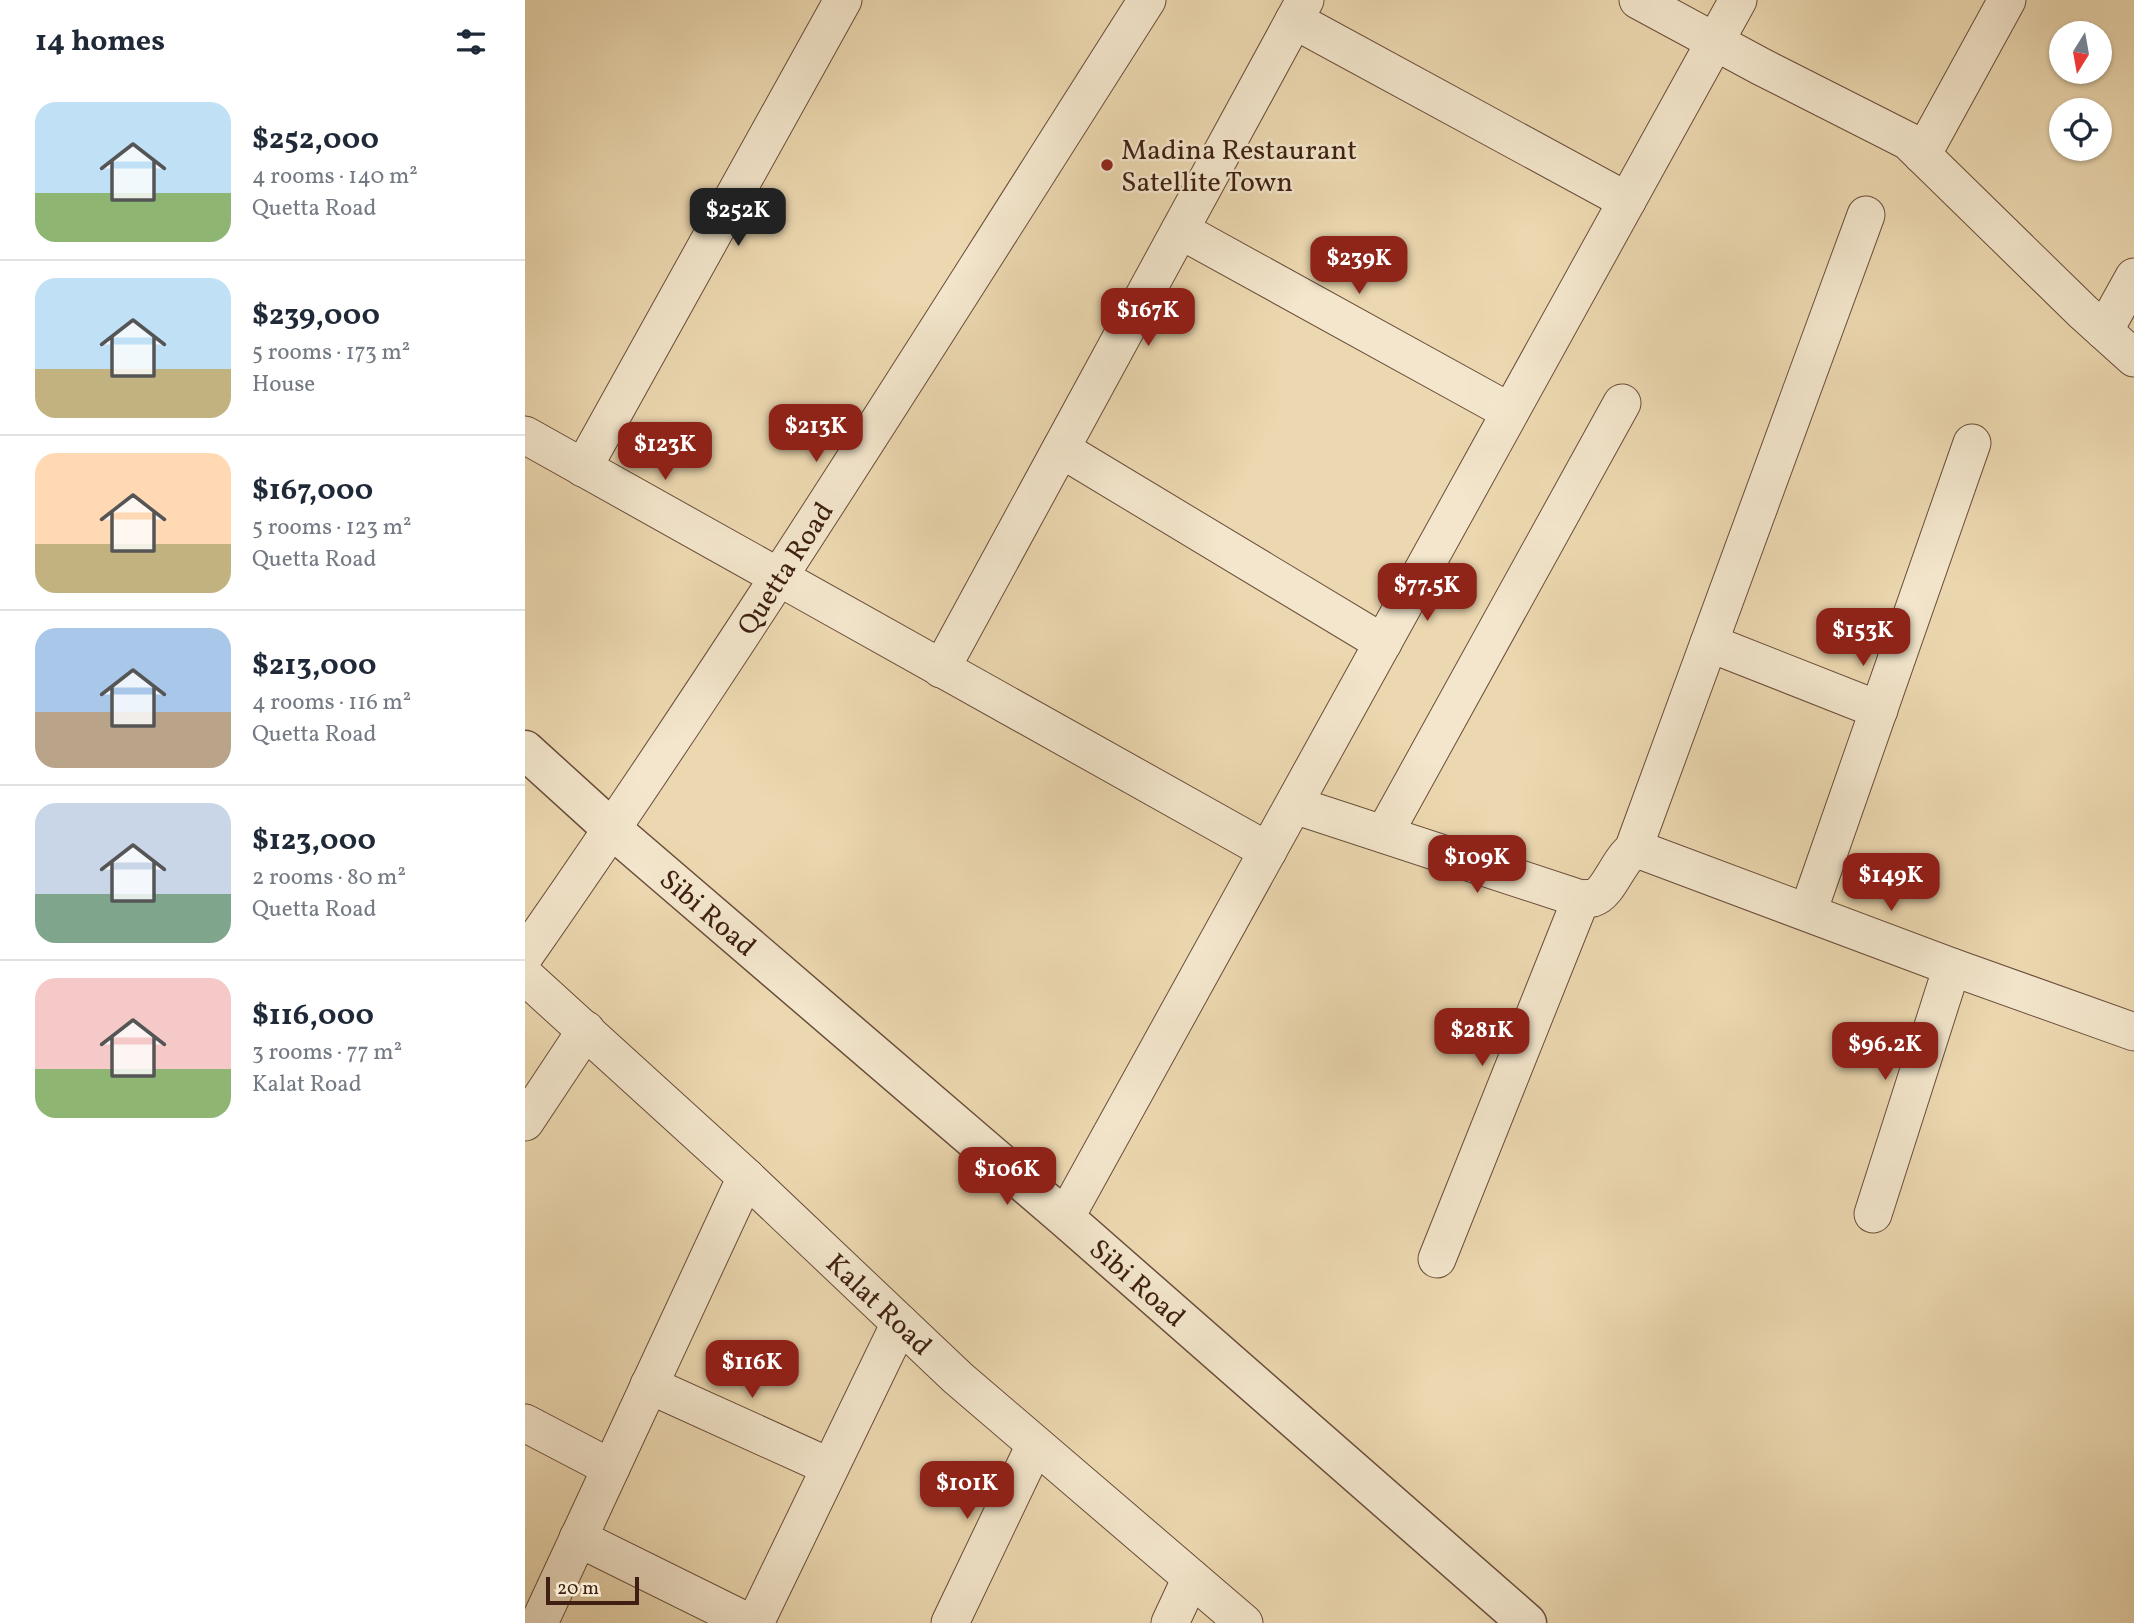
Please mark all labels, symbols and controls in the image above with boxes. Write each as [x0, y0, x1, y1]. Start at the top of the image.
text: 14 homes [35, 21, 165, 63]
north arrow [2049, 21, 2112, 84]
map controls [2049, 21, 2112, 161]
icon: filters [452, 23, 490, 61]
button: locate [2049, 98, 2112, 161]
text: $252,000 [252, 119, 379, 161]
icon: home [91, 130, 175, 214]
place label: Madina Restaurant Satellite Town [1121, 132, 1357, 203]
marker: Madina Restaurant Satellite Town [1099, 157, 1115, 173]
text: 4 rooms · 140 m² [252, 161, 418, 193]
pin: $252K [689, 188, 787, 248]
text: Quetta Road [252, 193, 377, 225]
text: $252K [706, 195, 770, 227]
pin: $239K [1310, 236, 1408, 296]
text: $239K [1326, 243, 1392, 275]
pin: $167K [1099, 288, 1197, 348]
text: $239,000 [252, 295, 380, 337]
text: $167K [1117, 295, 1179, 327]
icon: home [91, 306, 175, 390]
text: 5 rooms · 173 m² [252, 337, 410, 369]
text: House [252, 369, 315, 401]
pin: $213K [767, 405, 865, 464]
text: $213K [785, 411, 847, 443]
pin: $123K [616, 422, 714, 482]
text: $123K [634, 429, 696, 461]
text: $167,000 [252, 470, 373, 512]
icon: home [91, 481, 175, 565]
street label: Quetta Road [729, 495, 844, 644]
text: 5 rooms · 123 m² [252, 512, 412, 544]
text: Quetta Road [252, 544, 377, 576]
pin: $77.5K [1370, 564, 1484, 623]
text: $77.5K [1394, 570, 1460, 602]
pin: $153K [1814, 608, 1912, 668]
text: $153K [1832, 615, 1894, 647]
text: $213,000 [252, 645, 376, 687]
icon: home [91, 656, 175, 740]
text: 4 rooms · 116 m² [252, 687, 411, 719]
text: Quetta Road [252, 719, 377, 751]
text: $123,000 [252, 820, 376, 862]
icon: home [91, 831, 175, 915]
pin: $109K [1428, 836, 1526, 895]
text: $109K [1444, 842, 1510, 874]
pin: $149K [1842, 853, 1940, 913]
text: $149K [1859, 860, 1923, 892]
street label: Sibi Road [650, 861, 764, 967]
text: 2 rooms · 80 m² [252, 862, 406, 894]
text: Quetta Road [252, 894, 377, 926]
text: $116,000 [252, 995, 374, 1037]
icon: home [91, 1006, 175, 1090]
pin: $281K [1433, 1009, 1531, 1068]
text: $281K [1450, 1015, 1514, 1047]
pin: $96.2K [1828, 1023, 1942, 1082]
text: $96.2K [1848, 1029, 1922, 1061]
text: 3 rooms · 77 m² [252, 1037, 402, 1069]
text: Kalat Road [252, 1069, 362, 1101]
pin: $106K [958, 1148, 1056, 1207]
text: $106K [974, 1154, 1040, 1186]
street label: Sibi Road [1080, 1231, 1193, 1337]
street label: Kalat Road [816, 1246, 940, 1366]
pin: $116K [703, 1340, 801, 1400]
text: $116K [722, 1347, 782, 1379]
pin: $101K [918, 1462, 1016, 1521]
text: $101K [936, 1468, 998, 1500]
scale bar [546, 1574, 639, 1606]
text: 20 m [557, 1576, 599, 1602]

